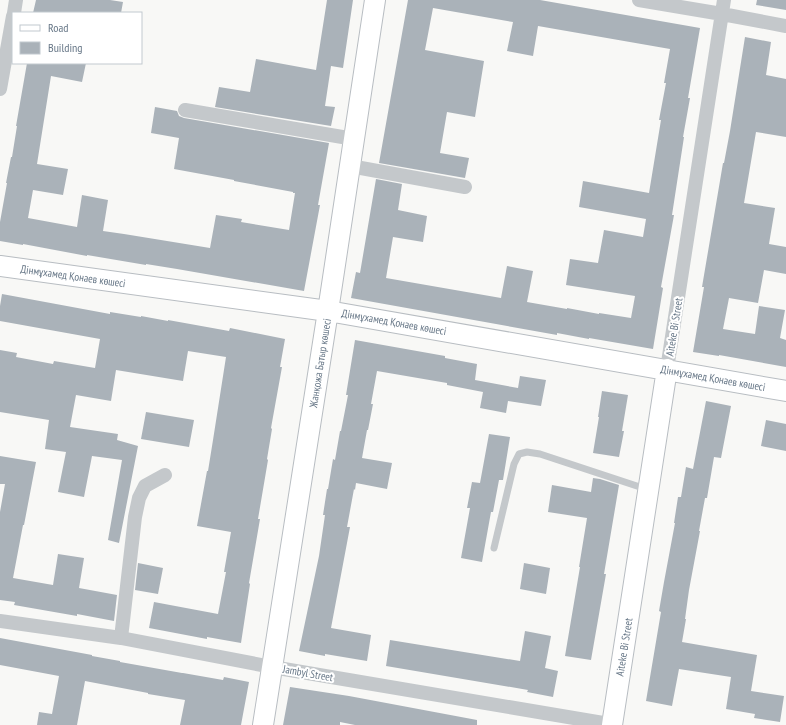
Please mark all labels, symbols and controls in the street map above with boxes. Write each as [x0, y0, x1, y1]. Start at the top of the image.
legend [12, 12, 142, 64]
text: Road [48, 20, 68, 35]
text: Building [48, 40, 83, 55]
street label: Дінмұхамед Қонаев көшесі [20, 262, 126, 290]
street label: Aiteke Bi Street [662, 297, 686, 357]
street label: Дінмұхамед Қонаев көшесі [341, 306, 447, 338]
street label: Жанқожа Батыр көшесі [306, 317, 334, 410]
street label: Дінмұхамед Қонаев көшесі [660, 362, 766, 394]
street label: Aiteke Bi Street [612, 617, 636, 677]
street label: Jambyl Street [281, 662, 334, 684]

